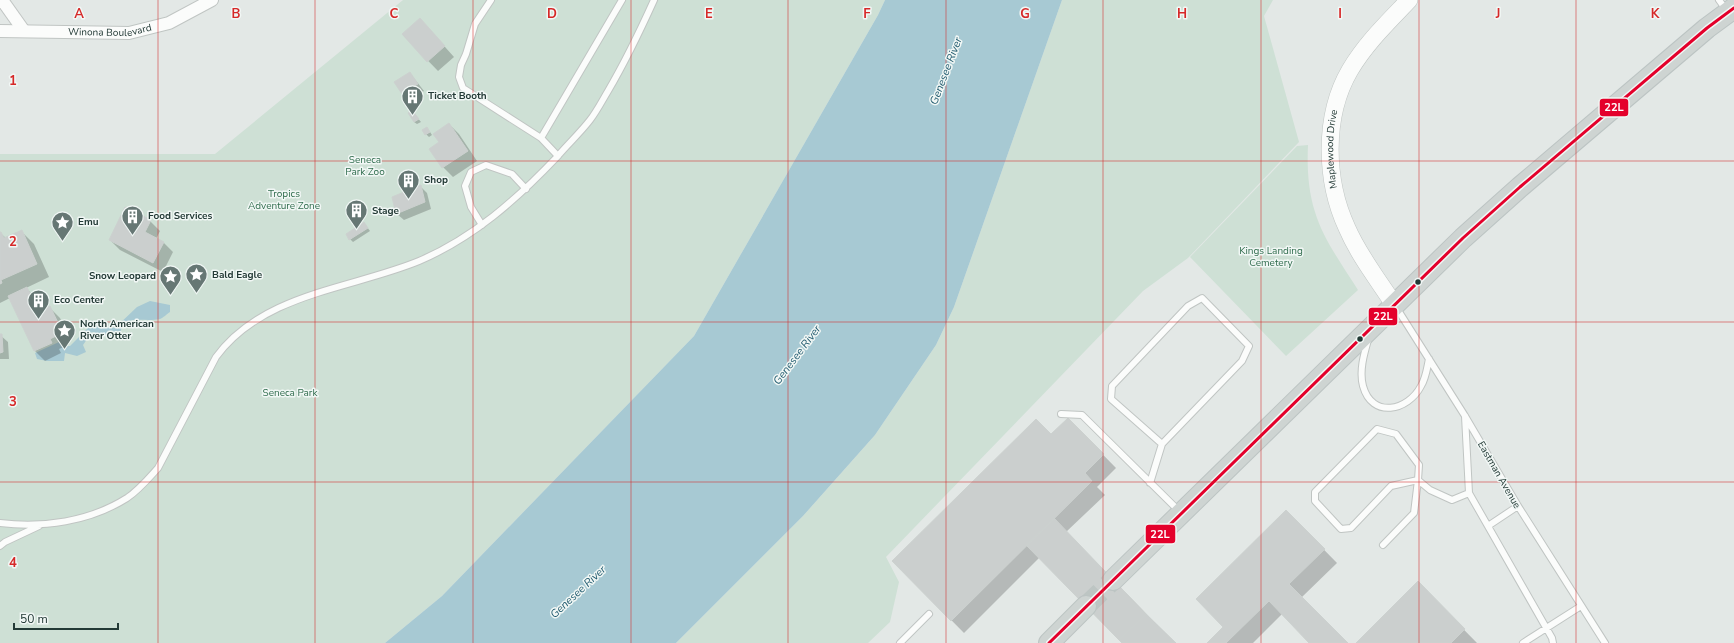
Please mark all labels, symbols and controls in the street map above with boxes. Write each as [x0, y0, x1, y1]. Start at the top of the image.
text: A [74, 5, 84, 23]
text: B [232, 5, 241, 23]
text: C [390, 5, 399, 23]
text: D [547, 5, 557, 23]
text: E [705, 5, 713, 23]
text: F [863, 5, 871, 23]
text: G [1020, 5, 1030, 23]
text: H [1177, 5, 1187, 23]
text: I [1338, 5, 1342, 23]
text: J [1495, 5, 1500, 23]
text: K [1651, 5, 1660, 23]
street label: Winona Boulevard [68, 21, 153, 40]
water label: Genesee River [926, 34, 966, 107]
text: 1 [9, 72, 17, 90]
building icon: Ticket Booth [400, 83, 426, 116]
place label: Ticket Booth [428, 89, 487, 103]
line badge: 22L [1599, 98, 1629, 117]
text: 22L [1604, 100, 1624, 115]
street label: Maplewood Drive [1323, 108, 1341, 190]
park label: Seneca Park Zoo [345, 153, 385, 179]
building icon: Shop [396, 167, 422, 200]
place label: Shop [424, 173, 448, 187]
park label: Tropics Adventure Zone [248, 187, 320, 213]
building icon: Stage [344, 198, 370, 231]
building icon: Food Services [119, 203, 145, 236]
place label: Stage [372, 204, 400, 218]
place icon: Emu [50, 209, 76, 242]
place label: Food Services [148, 209, 212, 223]
place label: Emu [78, 215, 99, 229]
text: 2 [9, 233, 17, 251]
park label: Kings Landing Cemetery [1239, 244, 1303, 270]
place icon: Bald Eagle [184, 262, 210, 295]
place icon: Snow Leopard [158, 263, 184, 296]
place label: Bald Eagle [212, 268, 263, 282]
place label: Snow Leopard [89, 269, 156, 283]
unlabelled marker [1413, 277, 1423, 287]
building icon: Eco Center [25, 287, 51, 320]
place label: Eco Center [54, 293, 104, 307]
line badge: 22L [1368, 307, 1398, 326]
text: 22L [1373, 309, 1393, 324]
place icon: North American River Otter [52, 317, 78, 350]
place label: North American River Otter [80, 317, 154, 343]
water label: Genesee River [770, 321, 825, 388]
unlabelled marker [1355, 334, 1365, 344]
park label: Seneca Park [263, 386, 318, 400]
text: 3 [9, 393, 17, 411]
street label: Eastman Avenue [1474, 439, 1524, 511]
line badge: 22L [1145, 524, 1176, 544]
text: 22L [1150, 527, 1170, 542]
text: 4 [9, 554, 17, 572]
water label: Genesee River [547, 562, 610, 622]
scale bar [14, 605, 118, 631]
text: 50 m [20, 611, 48, 627]

